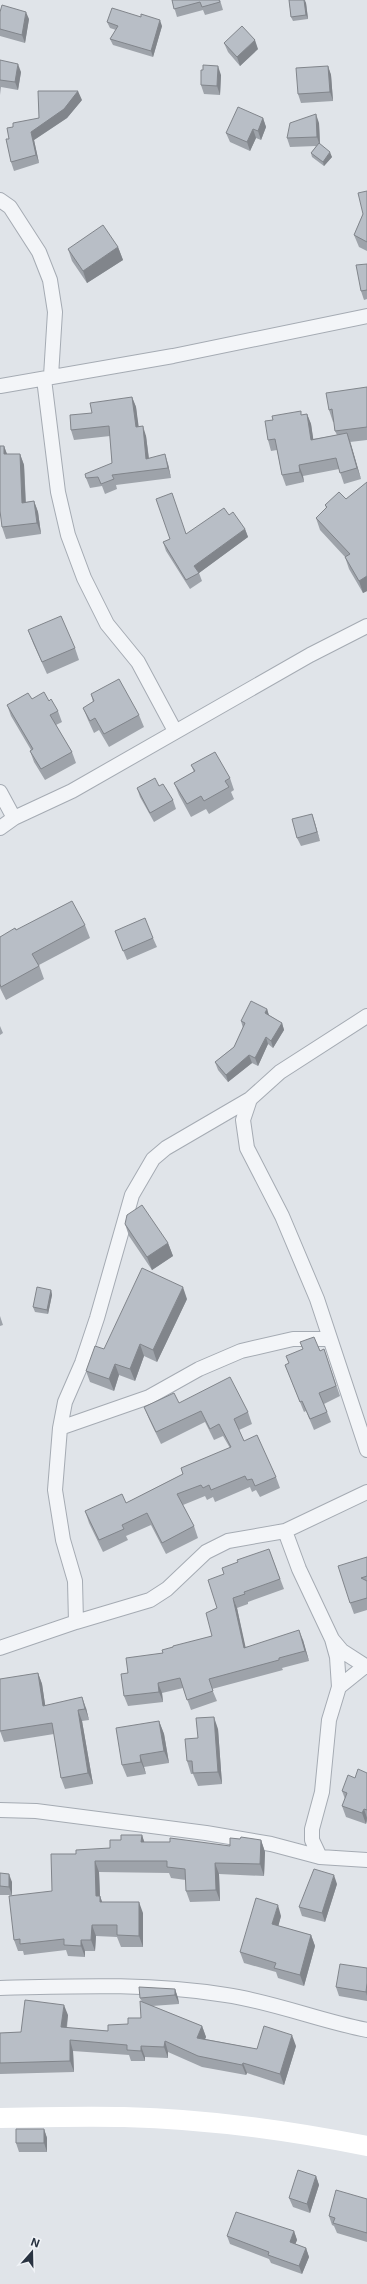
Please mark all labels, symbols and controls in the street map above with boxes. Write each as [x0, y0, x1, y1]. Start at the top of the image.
north arrow [12, 2232, 52, 2272]
text: N [29, 2235, 42, 2251]

